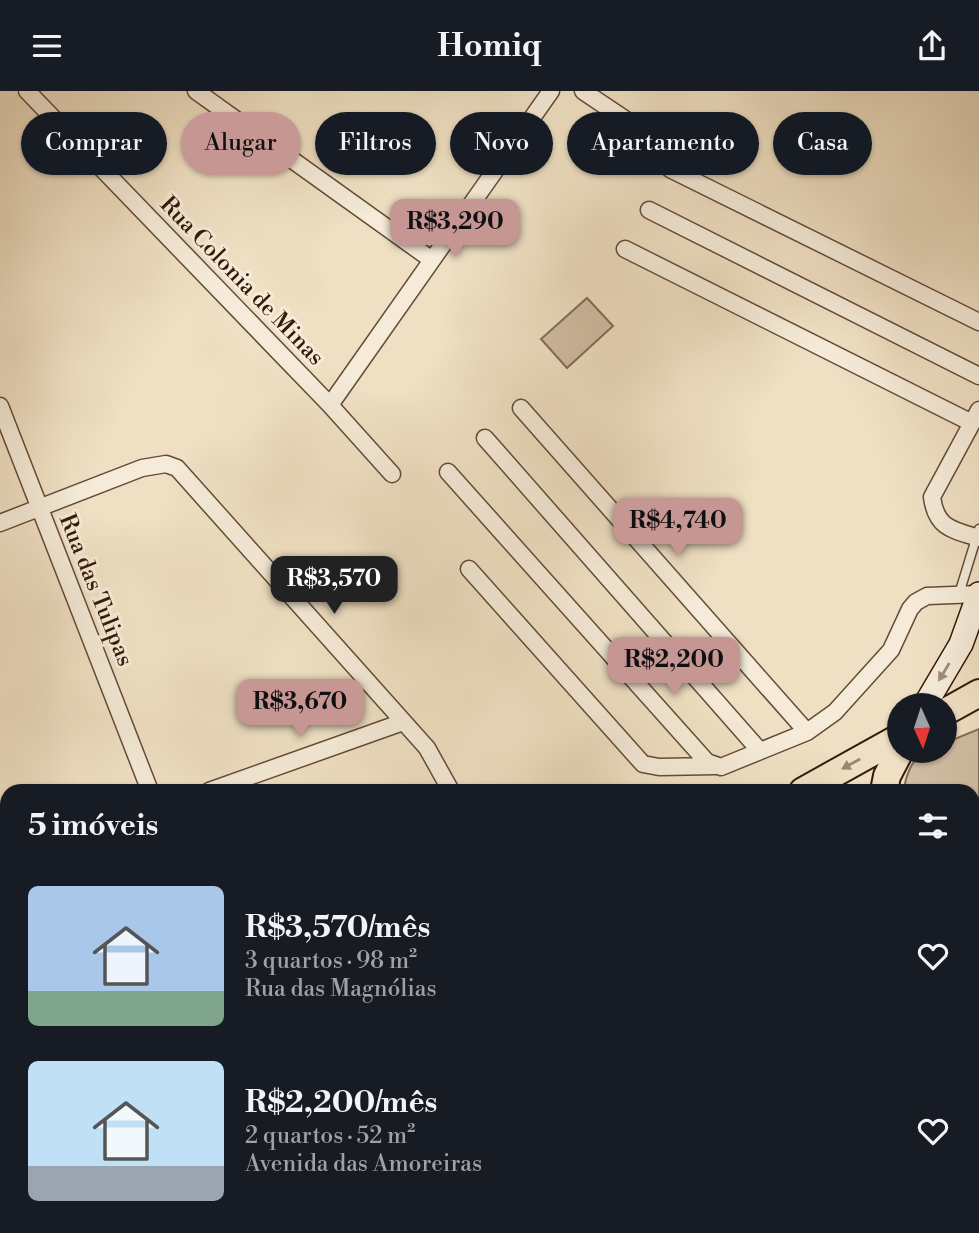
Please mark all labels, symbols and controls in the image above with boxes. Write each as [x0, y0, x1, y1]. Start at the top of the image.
text: Homiq [437, 26, 542, 66]
icon: menu [28, 27, 66, 65]
icon: share [913, 27, 951, 65]
chip: Comprar [21, 112, 167, 175]
chip: Alugar [181, 112, 301, 175]
chip: Filtros [315, 112, 436, 175]
chip: Novo [450, 112, 553, 175]
chip: Apartamento [567, 112, 759, 175]
chip: Casa [773, 112, 872, 175]
street label: Rua Colonia de Minas [154, 191, 330, 371]
pin: R$3,290 [390, 199, 520, 259]
text: R$3,290 [406, 208, 504, 236]
pin: R$4,740 [613, 498, 743, 558]
text: R$4,740 [629, 507, 727, 535]
street label: Rua das Tulipas [53, 510, 139, 670]
pin: R$3,570 [269, 557, 399, 616]
text: R$3,570 [287, 565, 381, 593]
pin: R$2,200 [609, 637, 739, 697]
text: R$2,200 [624, 646, 724, 674]
one-way arrow [938, 663, 950, 682]
pin: R$3,670 [235, 679, 365, 739]
text: R$3,670 [253, 688, 347, 716]
north arrow [887, 693, 957, 763]
map controls [887, 693, 957, 763]
one-way arrow [842, 758, 861, 770]
text: 5 imóveis [28, 807, 158, 845]
icon: filters [914, 807, 952, 845]
text: R$3,570/mês [245, 909, 431, 947]
icon: home [84, 914, 168, 998]
icon: heart [914, 937, 952, 975]
text: 3 quartos · 98 m² [245, 947, 417, 975]
text: Rua das Magnólias [245, 975, 437, 1003]
text: R$2,200/mês [245, 1084, 437, 1122]
icon: home [84, 1089, 168, 1173]
icon: heart [914, 1112, 952, 1150]
text: 2 quartos · 52 m² [245, 1122, 415, 1150]
text: Avenida das Amoreiras [245, 1150, 482, 1178]

